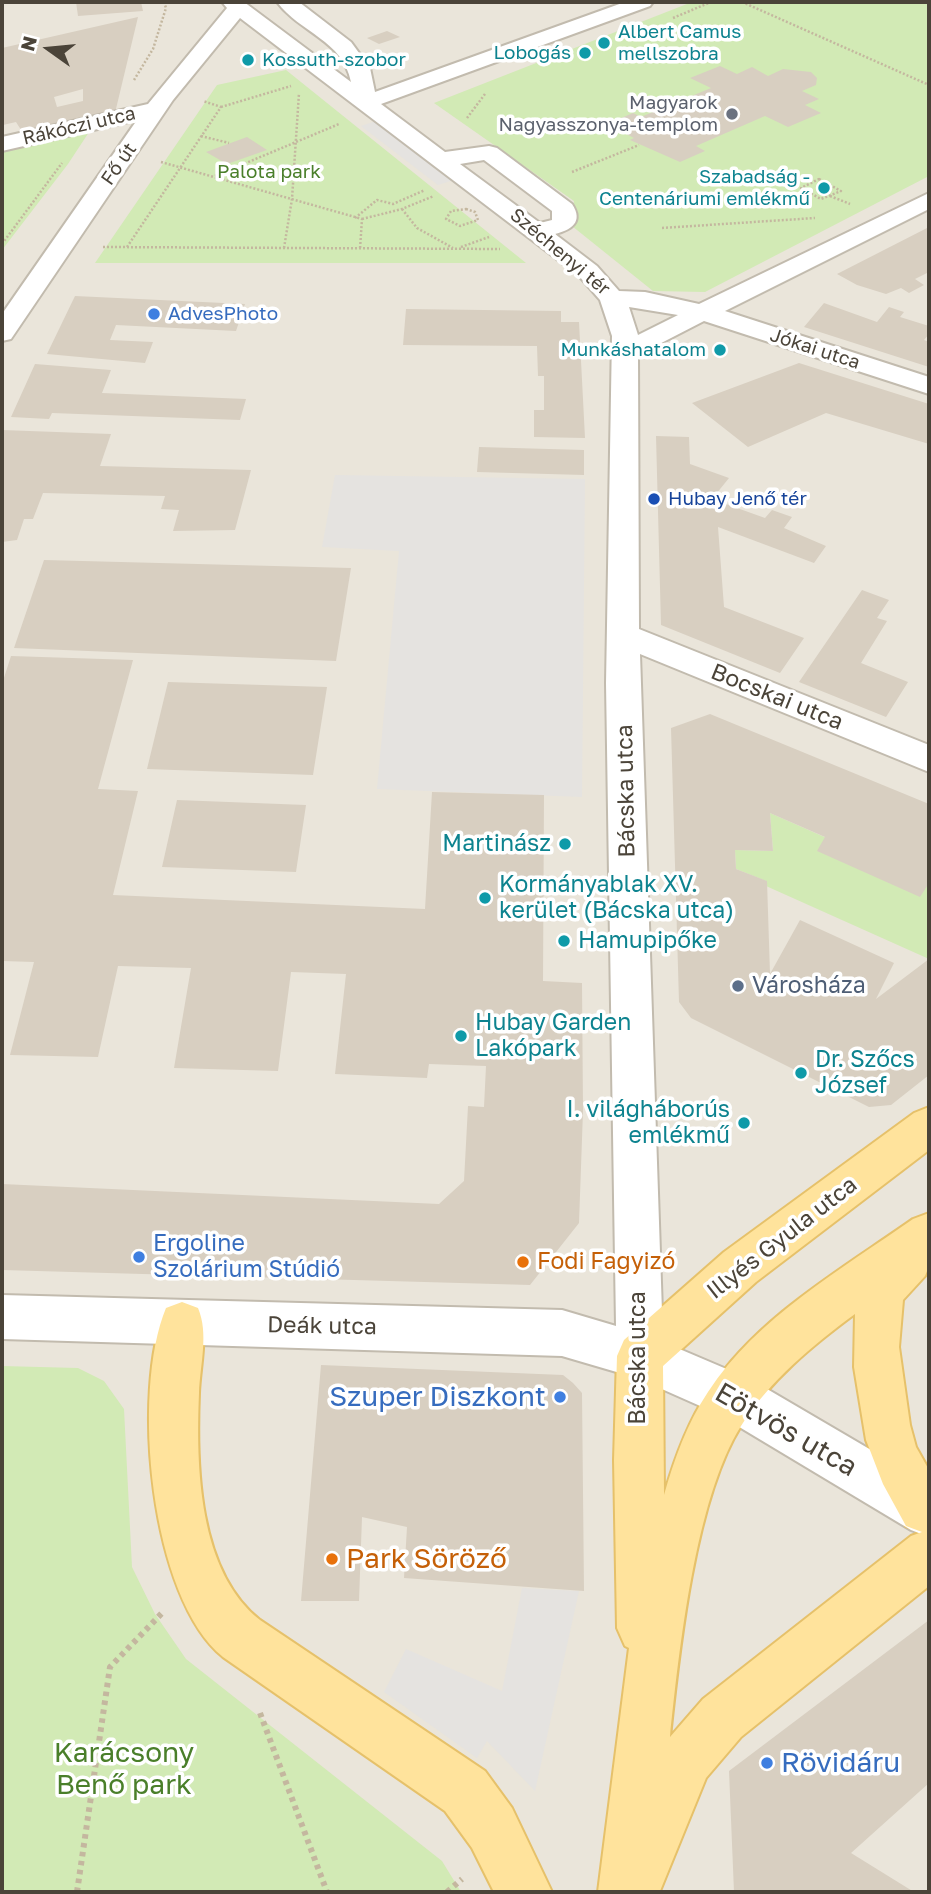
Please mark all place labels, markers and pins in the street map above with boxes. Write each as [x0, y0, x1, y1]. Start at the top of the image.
place label: Albert Camus mellszobra [618, 21, 741, 65]
marker: Albert Camus mellszobra [596, 35, 612, 51]
place label: Lobogás [493, 42, 571, 64]
marker: Lobogás [577, 45, 593, 61]
place label: Kossuth-szobor [262, 49, 406, 71]
marker: Kossuth-szobor [240, 52, 256, 68]
place label: Magyarok Nagyasszonya-templom [499, 92, 718, 136]
marker: Magyarok Nagyasszonya-templom [724, 106, 740, 122]
place label: Szabadság - Centenáriumi emlékmű [599, 166, 810, 210]
marker: Szabadság - Centenáriumi emlékmű [816, 180, 832, 196]
place label: AdvesPhoto [168, 303, 278, 325]
marker: AdvesPhoto [146, 306, 162, 322]
place label: Munkáshatalom [560, 339, 706, 361]
marker: Munkáshatalom [712, 342, 728, 358]
place label: Hubay Jenő tér [668, 488, 807, 510]
marker: Hubay Jenő tér [646, 491, 662, 507]
place label: Martinász [442, 830, 551, 858]
marker: Martinász [557, 836, 573, 852]
place label: Kormányablak XV. kerület (Bácska utca) [499, 871, 734, 925]
marker: Kormányablak XV. kerület (Bácska utca) [477, 890, 493, 906]
place label: Hamupipőke [578, 927, 717, 955]
marker: Hamupipőke [556, 933, 572, 949]
place label: Városháza [752, 972, 866, 1000]
marker: Városháza [730, 978, 746, 994]
place label: Hubay Garden Lakópark [475, 1009, 631, 1063]
marker: Hubay Garden Lakópark [453, 1028, 469, 1044]
place label: Dr. Szőcs József [815, 1046, 915, 1100]
marker: Dr. Szőcs József [793, 1065, 809, 1081]
place label: I. világháborús emlékmű [566, 1096, 730, 1150]
marker: I. világháborús emlékmű [736, 1115, 752, 1131]
place label: Ergoline Szolárium Stúdió [153, 1230, 340, 1284]
place label: Fodi Fagyizó [537, 1248, 675, 1276]
marker: Ergoline Szolárium Stúdió [131, 1249, 147, 1265]
marker: Fodi Fagyizó [515, 1254, 531, 1270]
place label: Szuper Diszkont [329, 1380, 546, 1414]
marker: Szuper Diszkont [552, 1389, 568, 1405]
place label: Park Söröző [346, 1542, 507, 1576]
marker: Park Söröző [324, 1551, 340, 1567]
place label: Rövidáru [781, 1746, 900, 1780]
marker: Rövidáru [759, 1755, 775, 1771]

